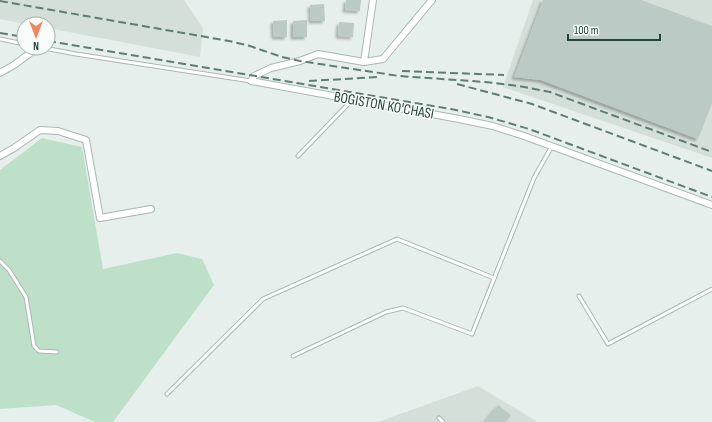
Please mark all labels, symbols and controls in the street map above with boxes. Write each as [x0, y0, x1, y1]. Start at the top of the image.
north arrow [16, 16, 56, 56]
scale bar [568, 16, 660, 42]
text: 100 m [574, 23, 599, 38]
text: N [33, 39, 39, 52]
street label: BOGISTON KO'CHASI [332, 87, 435, 124]

